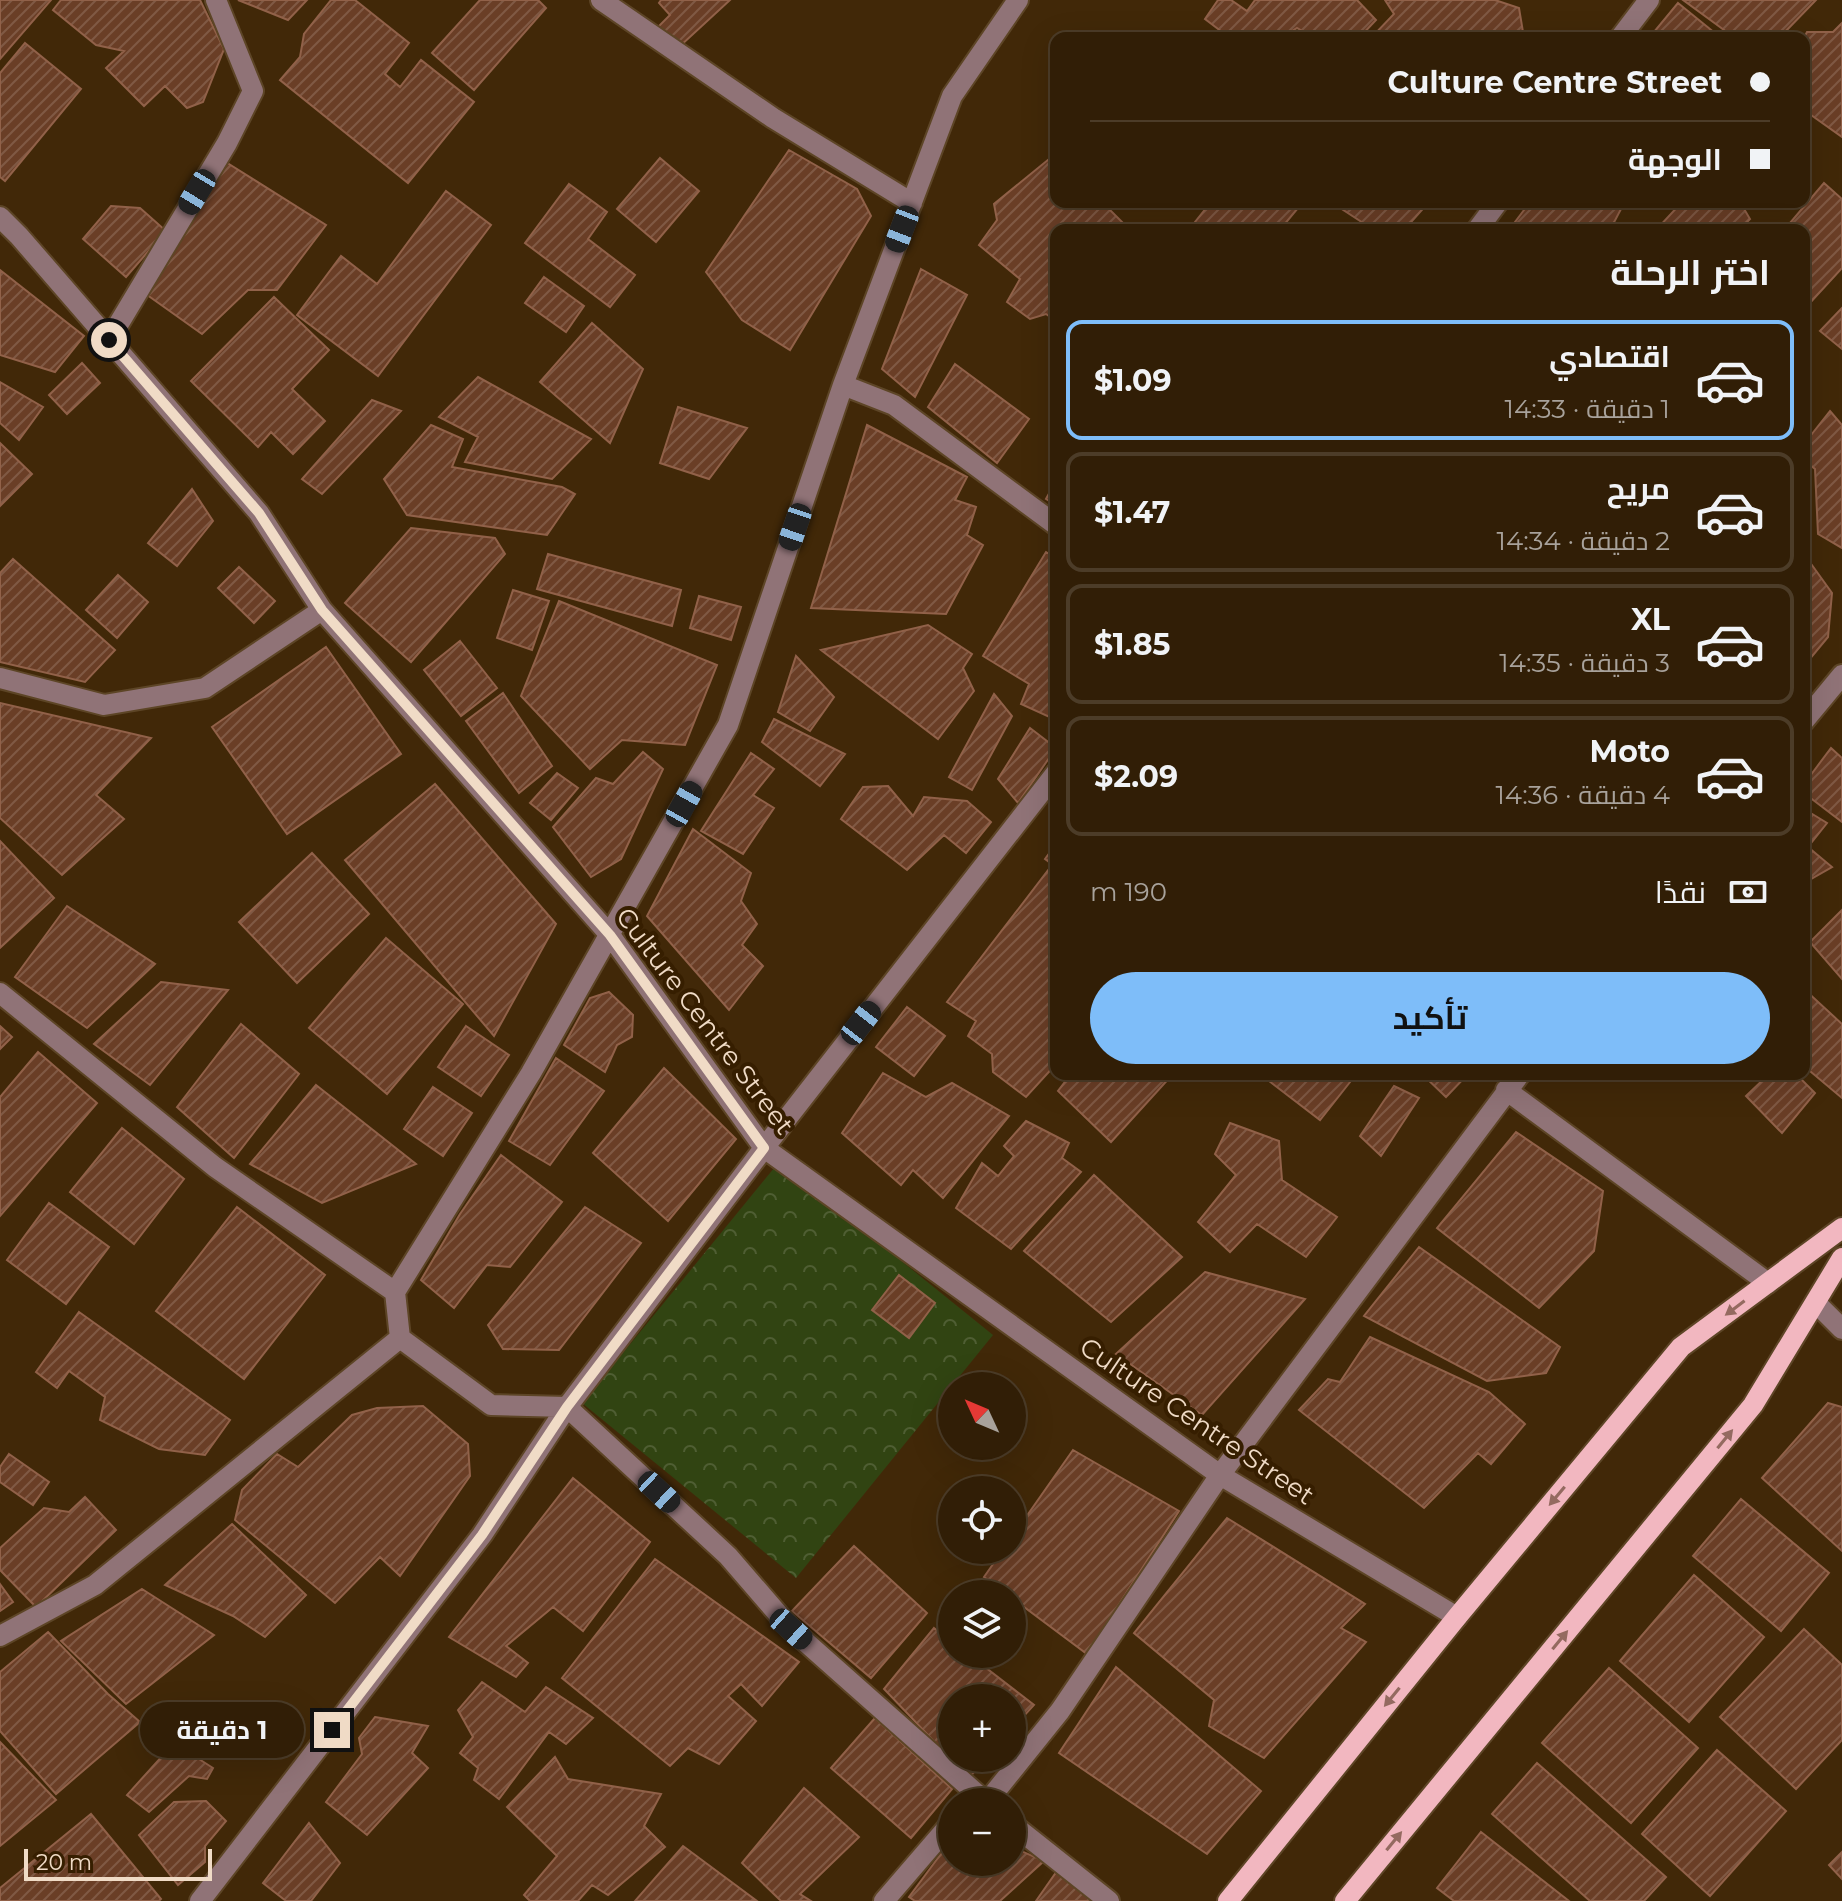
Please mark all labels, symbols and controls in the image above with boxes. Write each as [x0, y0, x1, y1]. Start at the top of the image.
text: Culture Centre Street [1388, 64, 1722, 101]
text: الوجهة [1628, 141, 1722, 178]
car [174, 165, 220, 219]
car [882, 202, 922, 256]
text: اختر الرحلة [1610, 250, 1770, 294]
route start [91, 322, 127, 358]
text: اقتصادي [1549, 338, 1670, 375]
icon: car [1694, 344, 1766, 416]
text: $1.09 [1094, 362, 1172, 399]
text: 1 دقيقة · 14:33 [1505, 393, 1670, 425]
text: مريح [1607, 470, 1670, 507]
icon: car [1694, 476, 1766, 548]
text: $1.47 [1094, 494, 1170, 531]
car [776, 500, 814, 554]
text: 2 دقيقة · 14:34 [1497, 525, 1670, 557]
text: XL [1631, 601, 1670, 638]
icon: car [1694, 608, 1766, 680]
text: $1.85 [1094, 626, 1170, 663]
text: 3 دقيقة · 14:35 [1499, 647, 1670, 679]
text: Moto [1590, 733, 1670, 770]
icon: car [1694, 740, 1766, 812]
text: $2.09 [1094, 758, 1178, 795]
car [662, 777, 706, 831]
text: 4 دقيقة · 14:36 [1495, 779, 1670, 811]
icon: cash [1726, 870, 1770, 914]
text: نقدًا [1655, 874, 1706, 911]
text: 190 m [1090, 876, 1167, 908]
street label: Culture Centre Street [609, 901, 801, 1141]
button: تأكيد [1090, 972, 1770, 1064]
car [837, 997, 885, 1049]
one-way arrow [1724, 1299, 1745, 1315]
street label: Culture Centre Street [1074, 1331, 1320, 1511]
north arrow [938, 1372, 1026, 1460]
map controls [938, 1372, 1026, 1876]
one-way arrow [1716, 1430, 1733, 1450]
car [633, 1467, 685, 1517]
button: locate [938, 1476, 1026, 1564]
one-way arrow [1550, 1486, 1566, 1506]
button: layers [938, 1580, 1026, 1668]
car [765, 1604, 817, 1654]
one-way arrow [1551, 1630, 1568, 1650]
button: + [938, 1684, 1026, 1772]
one-way arrow [1385, 1687, 1401, 1707]
callout: 1 دقيقة [140, 1702, 304, 1758]
route end [314, 1712, 350, 1748]
text: 1 دقيقة [176, 1714, 268, 1746]
button: − [938, 1788, 1026, 1876]
one-way arrow [1386, 1831, 1402, 1851]
scale bar [24, 1845, 212, 1881]
text: 20 m [36, 1849, 92, 1876]

